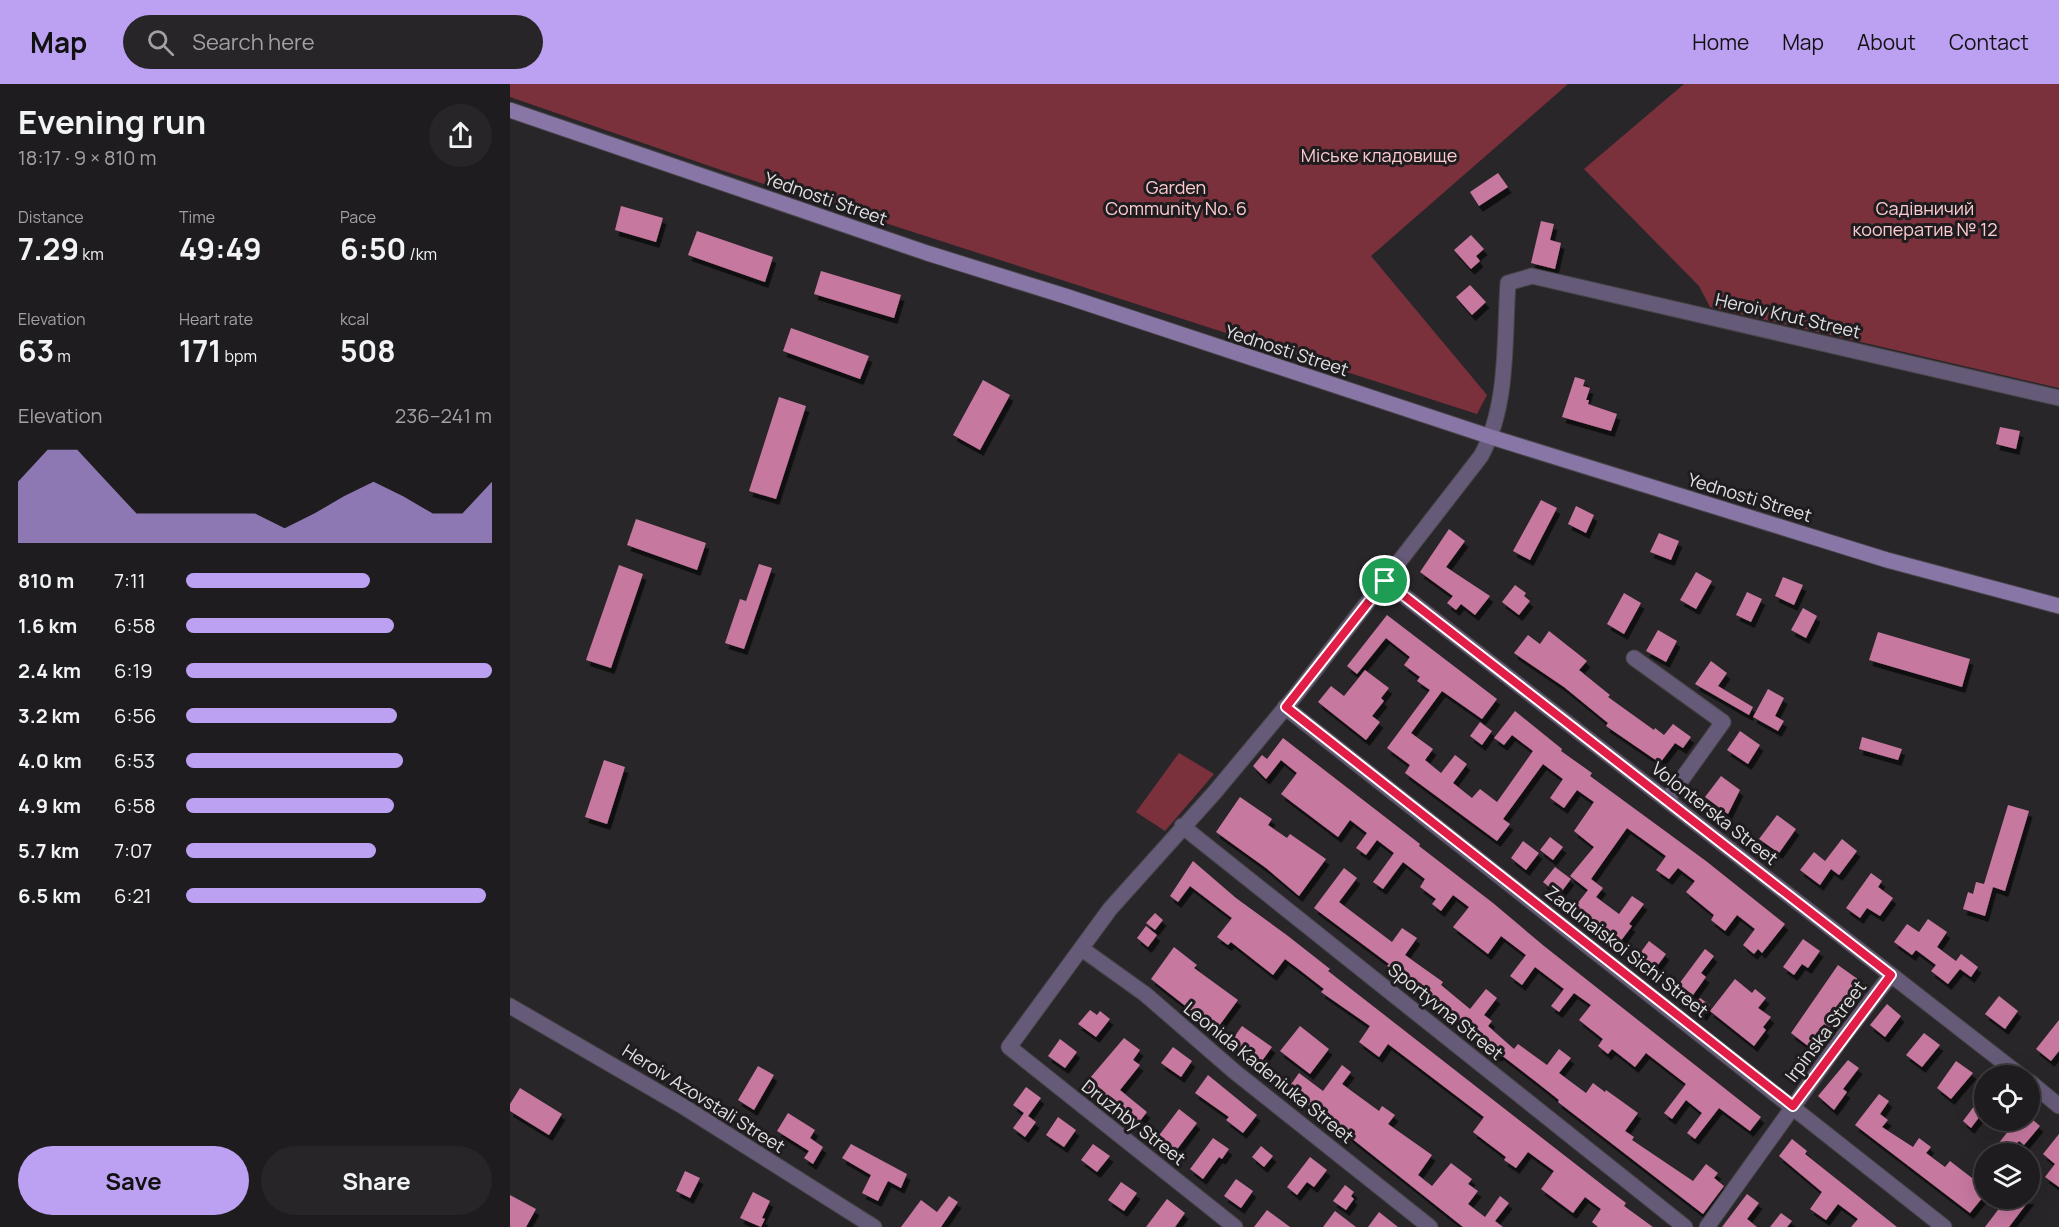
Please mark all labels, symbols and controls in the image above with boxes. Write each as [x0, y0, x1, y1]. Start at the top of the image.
search box [123, 15, 543, 69]
text: Map [30, 23, 87, 61]
icon: search [144, 26, 177, 59]
text: Search here [192, 27, 315, 57]
text: Home [1692, 28, 1749, 56]
text: Map [1782, 28, 1824, 56]
text: About [1857, 28, 1916, 56]
text: Contact [1949, 28, 2029, 56]
text: Evening run [18, 99, 206, 144]
button: share [429, 104, 492, 167]
park label: Міське кладовище [1301, 143, 1457, 167]
text: 18:17 · 9 × 810 m [18, 144, 157, 171]
street label: Yednosti Street [761, 166, 891, 230]
park label: Garden Community No. 6 [1105, 175, 1247, 220]
park label: Садівничий кооператив № 12 [1853, 196, 1997, 241]
text: Distance [18, 206, 84, 228]
text: Time [179, 206, 215, 228]
text: Pace [340, 206, 376, 228]
text: 7.29 [18, 228, 79, 269]
text: 49:49 [179, 228, 262, 269]
text: 6:50 [340, 228, 406, 269]
text: km [79, 243, 104, 265]
text: /km [406, 243, 437, 265]
street label: Heroiv Krut Street [1713, 287, 1863, 343]
text: Elevation [18, 308, 86, 330]
text: Heart rate [179, 308, 253, 330]
text: kcal [340, 308, 369, 330]
street label: Yednosti Street [1222, 319, 1352, 381]
text: 63 [18, 330, 54, 371]
text: 171 [179, 330, 221, 371]
text: 508 [340, 330, 396, 371]
text: m [54, 345, 71, 367]
text: bpm [221, 345, 257, 367]
text: Elevation [18, 402, 102, 429]
text: 236–241 m [395, 402, 492, 429]
street label: Yednosti Street [1685, 467, 1815, 527]
pin [1359, 555, 1410, 606]
icon: arrive [1368, 564, 1401, 597]
text: 810 m [18, 567, 74, 594]
text: 7:11 [114, 567, 146, 594]
text: 1.6 km [18, 612, 77, 639]
text: 6:58 [114, 612, 156, 639]
text: 2.4 km [18, 657, 81, 684]
text: 6:19 [114, 657, 153, 684]
text: 3.2 km [18, 702, 80, 729]
text: 6:56 [114, 702, 156, 729]
text: 4.0 km [18, 747, 82, 774]
text: 6:53 [114, 747, 155, 774]
street label: Volonterska Street [1647, 756, 1783, 870]
text: 4.9 km [18, 792, 81, 819]
text: 6:58 [114, 792, 156, 819]
text: 5.7 km [18, 837, 79, 864]
text: 7:07 [114, 837, 152, 864]
street label: Zadunaiskoi Sichi Street [1541, 880, 1713, 1022]
text: 6.5 km [18, 882, 81, 909]
text: 6:21 [114, 882, 152, 909]
street label: Sportyvna Street [1383, 957, 1509, 1065]
street label: Irpinska Street [1779, 975, 1871, 1087]
street label: Leonida Kadeniuka Street [1179, 996, 1359, 1148]
street label: Heroiv Azovstali Street [618, 1038, 790, 1158]
map controls [1974, 1065, 2040, 1209]
button: locate [1974, 1065, 2040, 1131]
street label: Druzhby Street [1077, 1074, 1191, 1170]
button: layers [1974, 1143, 2040, 1209]
button: Save [18, 1146, 249, 1215]
button: Share [261, 1146, 492, 1215]

